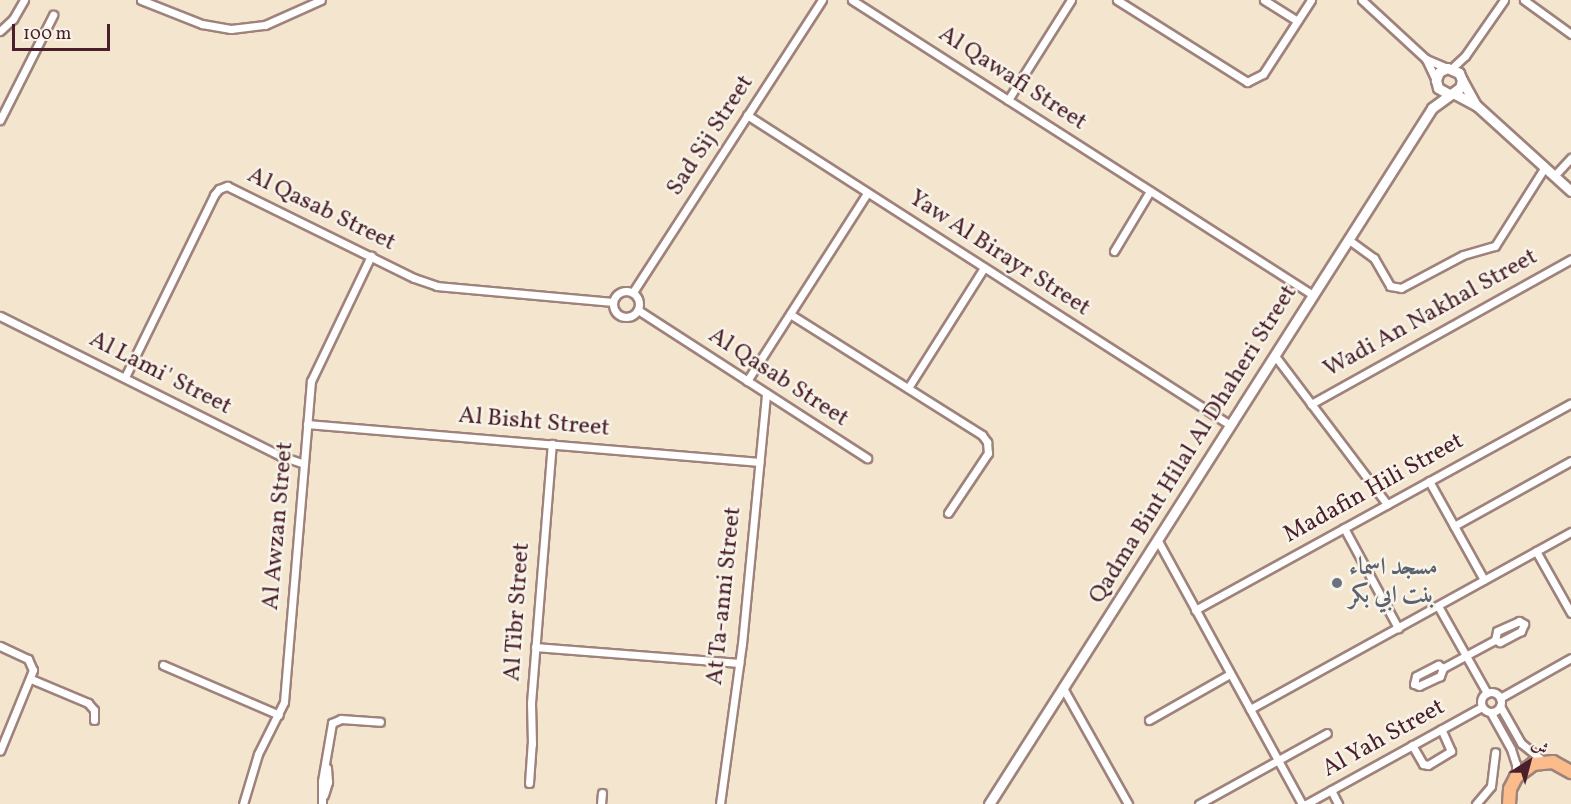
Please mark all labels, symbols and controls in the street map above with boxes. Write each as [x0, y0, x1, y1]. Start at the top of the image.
scale bar [15, 12, 112, 50]
street label: Al Qawafi Street [932, 20, 1092, 138]
text: 100 m [23, 22, 72, 47]
street label: Sad Sij Street [661, 70, 761, 202]
street label: Al Qasab Street [242, 162, 400, 258]
street label: Yaw Al Birayr Street [903, 184, 1095, 324]
street label: Wadi An Nakhal Street [1319, 243, 1543, 385]
street label: Qadma Bint Hilal Al Dhaheri Street [1084, 280, 1304, 610]
street label: Al Qasab Street [702, 322, 854, 434]
street label: Al Lami' Street [84, 326, 236, 422]
street label: Al Bisht Street [457, 402, 611, 444]
street label: Madafin Hili Street [1279, 428, 1469, 550]
street label: Al Awzan Street [257, 441, 301, 611]
street label: At Ta-anni Street [701, 505, 749, 687]
street label: Al Tibr Street [499, 541, 537, 683]
place label: مسجد اسماء بنت ابي بكر [1349, 555, 1437, 611]
marker: مسجد اسماء بنت ابي بكر [1330, 576, 1344, 590]
street label: Al Yah Street [1317, 693, 1451, 785]
north arrow [1499, 732, 1559, 792]
text: ش [1527, 734, 1552, 761]

